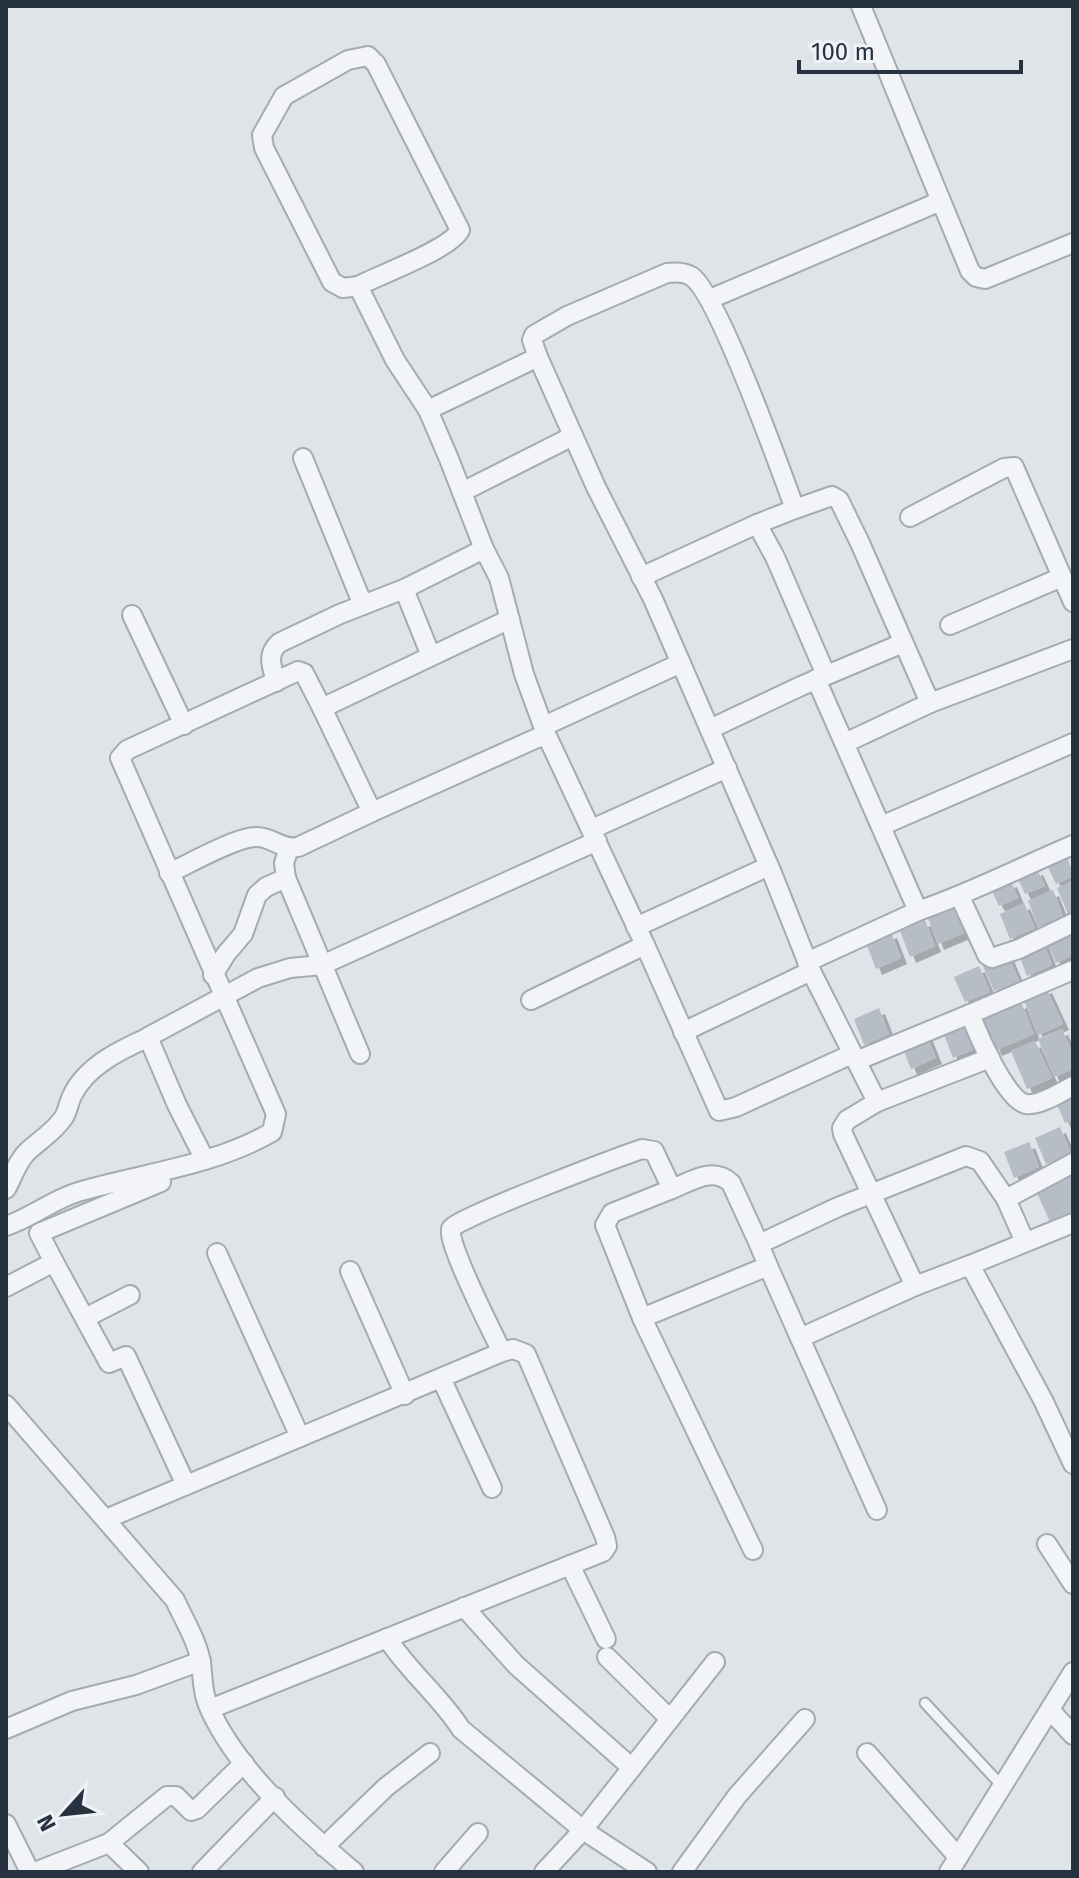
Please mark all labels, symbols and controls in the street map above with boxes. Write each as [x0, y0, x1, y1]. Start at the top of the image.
scale bar [799, 24, 1021, 74]
text: 100 m [811, 38, 875, 66]
north arrow [24, 1774, 104, 1854]
text: N [31, 1810, 62, 1835]

